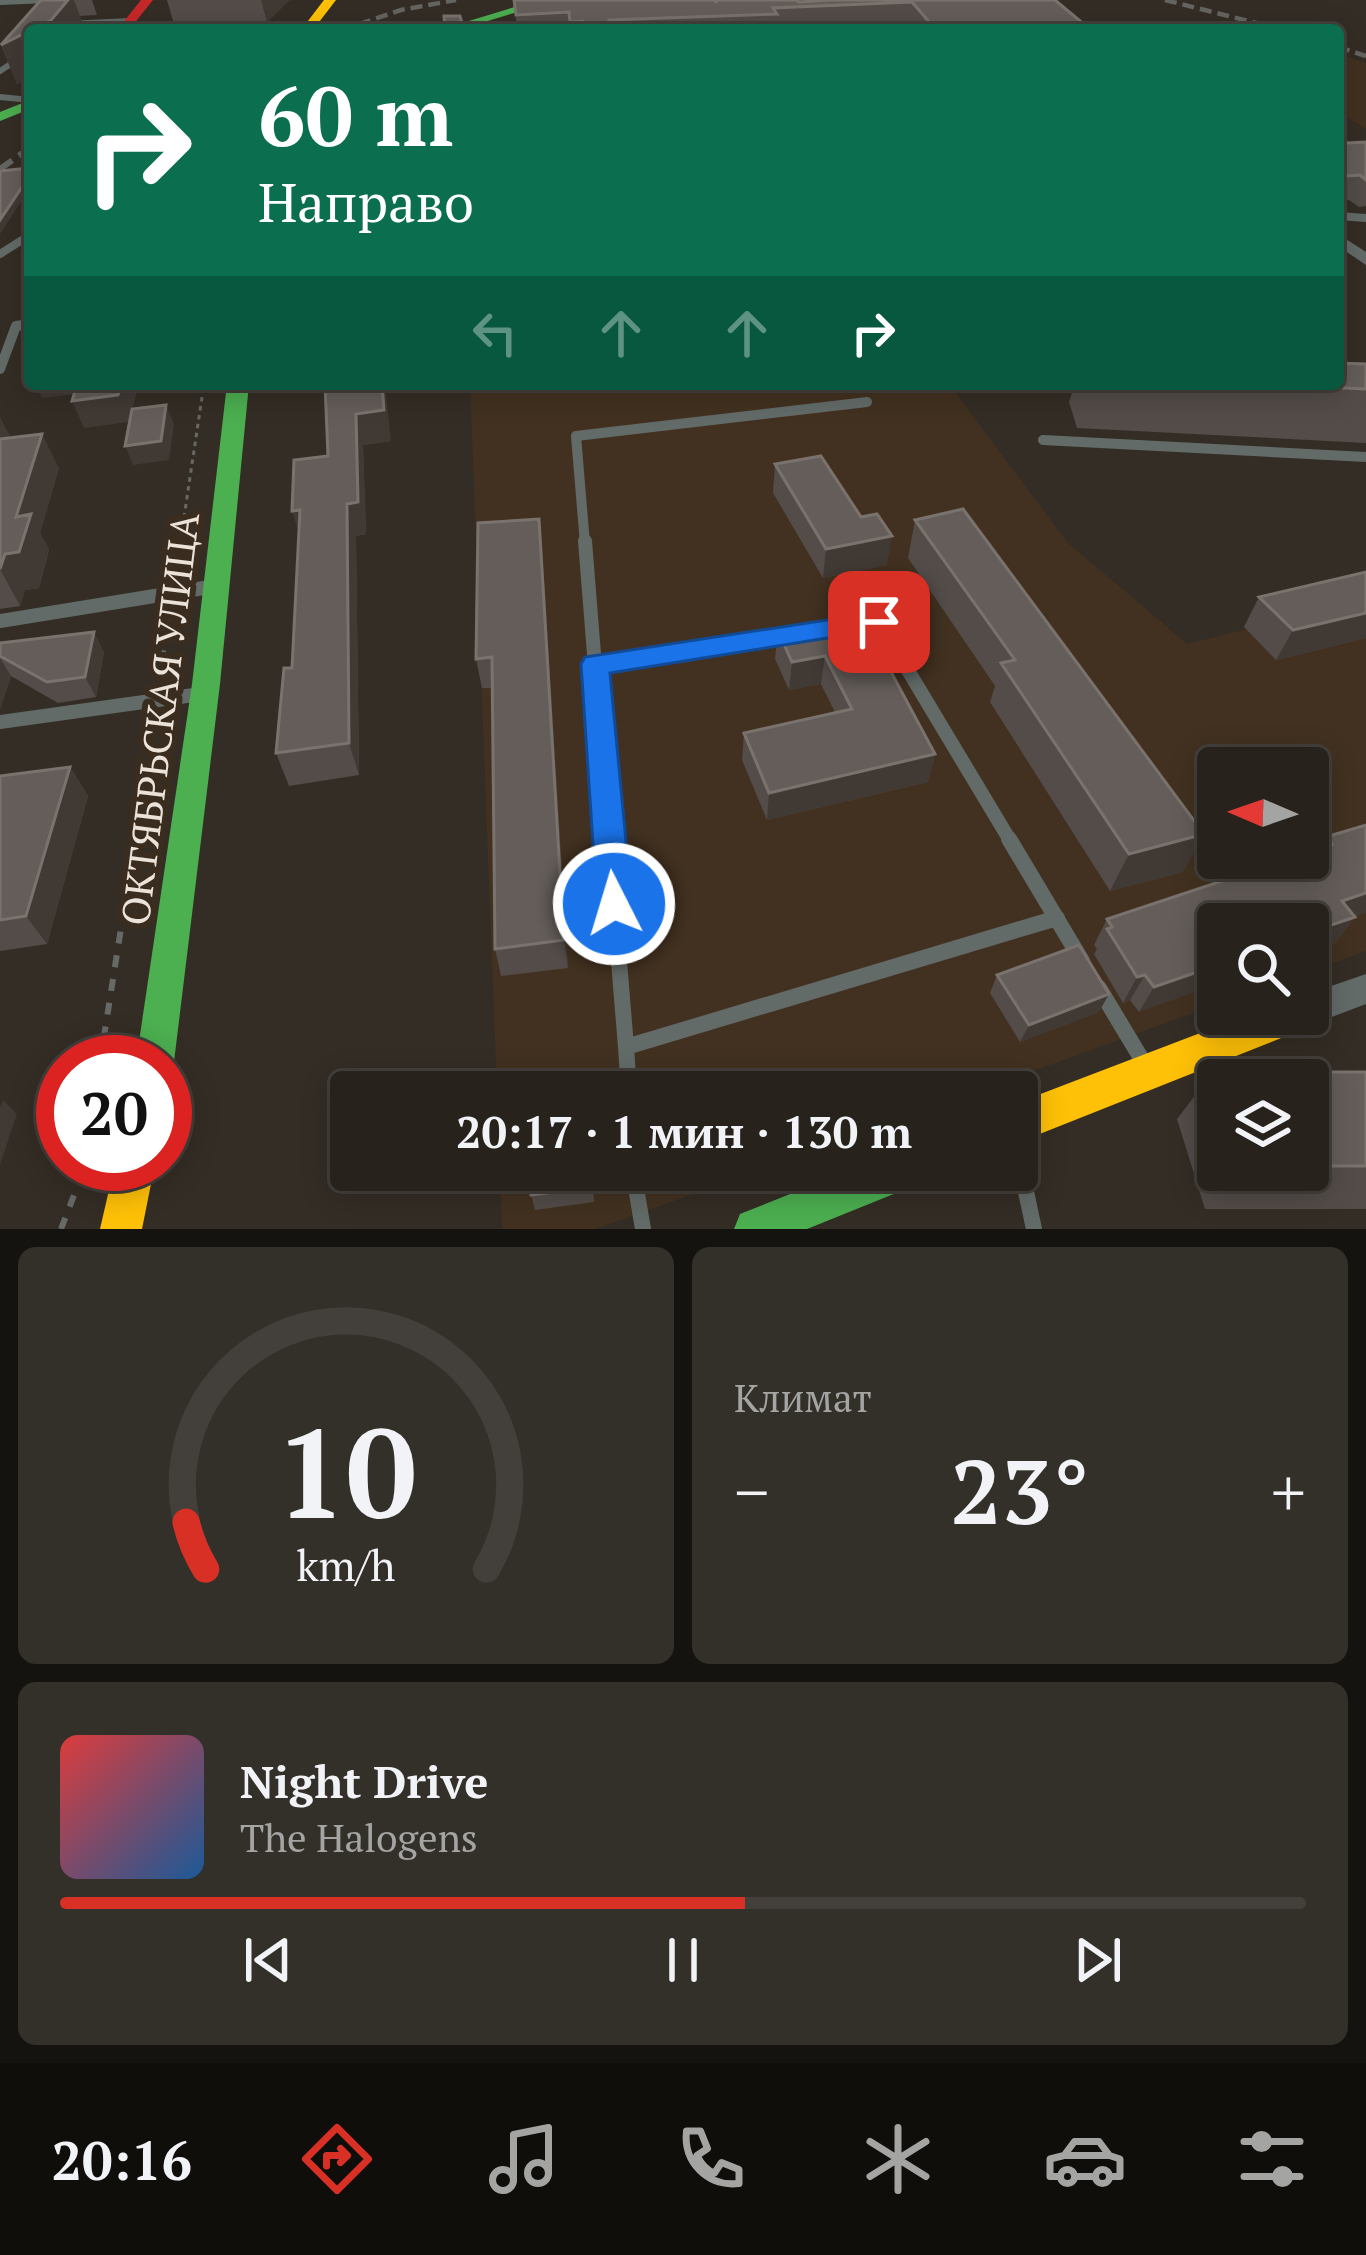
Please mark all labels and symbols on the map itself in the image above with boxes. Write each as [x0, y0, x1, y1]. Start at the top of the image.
street label: ОКТЯБРЬСКАЯ УЛИЦА [108, 509, 210, 928]
pin [828, 571, 930, 673]
north arrow [1197, 747, 1329, 879]
position arrow [551, 841, 677, 967]
speed limit sign: 20 [36, 1035, 192, 1191]

